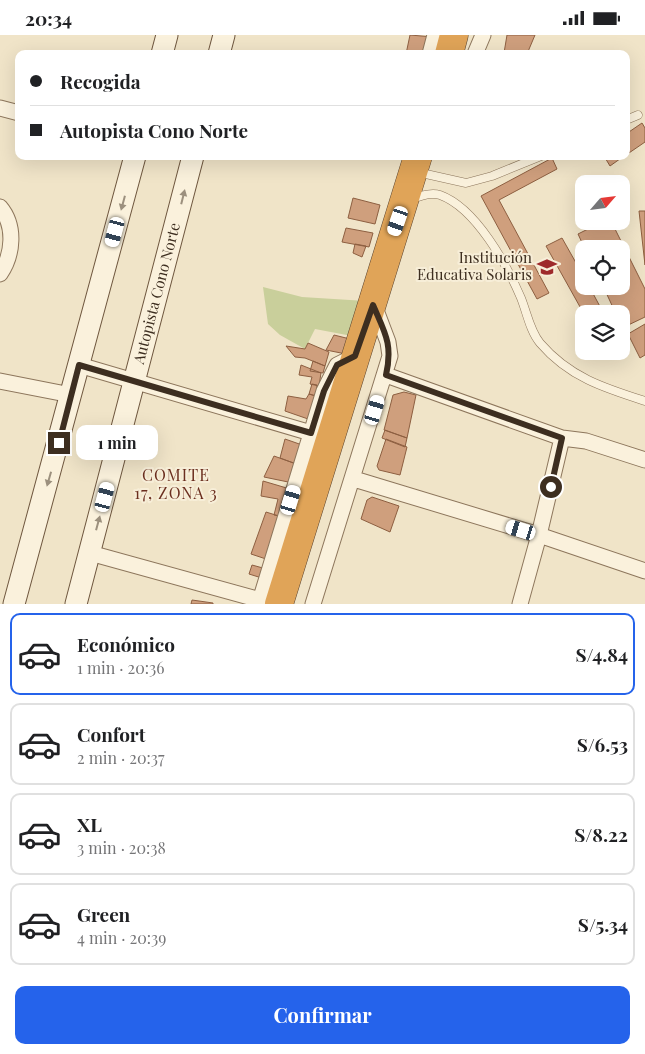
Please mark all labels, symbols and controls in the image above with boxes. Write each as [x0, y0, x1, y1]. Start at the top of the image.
text: 20:34 [25, 5, 72, 31]
text: Recogida [60, 68, 141, 94]
text: Autopista Cono Norte [60, 117, 248, 143]
north arrow [575, 175, 630, 230]
map controls [575, 175, 630, 360]
one-way arrow [179, 189, 187, 204]
one-way arrow [118, 196, 126, 211]
car [386, 204, 409, 238]
car [103, 216, 126, 248]
street label: Autopista Cono Norte [128, 220, 184, 367]
button: locate [575, 240, 630, 295]
place label: Institución Educativa Solaris [417, 247, 532, 284]
school or university icon: Institución Educativa Solaris [536, 256, 558, 278]
button: layers [575, 305, 630, 360]
car [363, 393, 386, 427]
callout: 1 min [76, 425, 159, 461]
route end [48, 432, 70, 454]
text: 1 min [97, 432, 137, 453]
district label: COMITE 17, ZONA 3 [134, 464, 218, 503]
one-way arrow [45, 471, 53, 486]
route start [540, 476, 562, 498]
car [93, 481, 116, 513]
car [279, 483, 302, 517]
one-way arrow [94, 516, 102, 531]
car [504, 518, 537, 542]
text: Económico [77, 631, 175, 657]
icon: car [17, 632, 62, 677]
text: S/4.84 [575, 641, 628, 667]
text: 1 min · 20:36 [77, 657, 165, 678]
text: Confort [77, 721, 145, 747]
icon: car [17, 722, 62, 767]
text: S/6.53 [577, 731, 628, 757]
text: 2 min · 20:37 [77, 747, 165, 768]
text: XL [77, 811, 102, 837]
icon: car [17, 812, 62, 857]
text: S/8.22 [574, 821, 628, 847]
text: 3 min · 20:38 [77, 837, 166, 858]
text: Green [77, 901, 130, 927]
icon: car [17, 902, 62, 947]
text: S/5.34 [578, 911, 628, 937]
text: 4 min · 20:39 [77, 927, 166, 948]
button: Confirmar [15, 986, 630, 1044]

